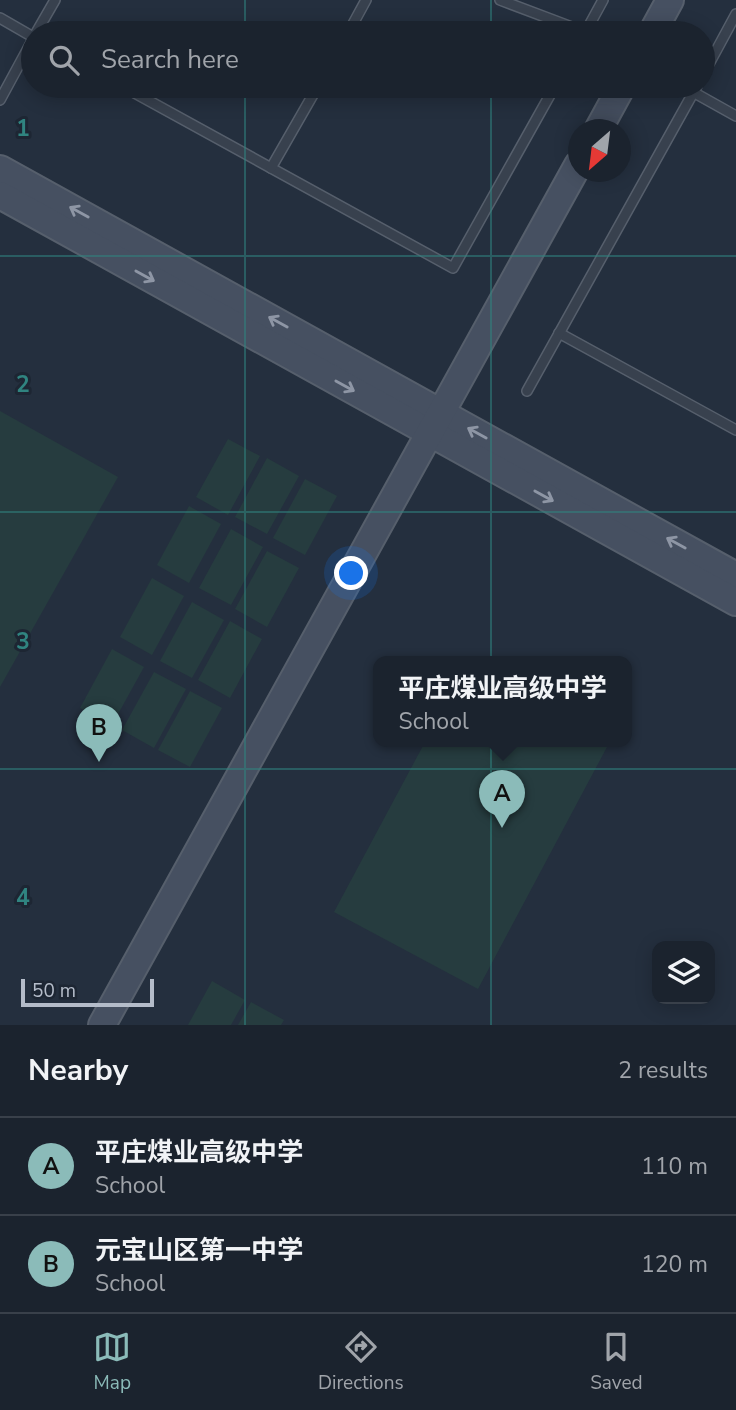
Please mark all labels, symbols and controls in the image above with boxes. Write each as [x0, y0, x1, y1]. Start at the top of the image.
search box [21, 21, 715, 98]
icon: search [45, 41, 83, 79]
text: Search here [101, 42, 239, 77]
text: 1 [16, 113, 30, 144]
north arrow [568, 119, 631, 182]
one-way arrow [69, 205, 90, 218]
one-way arrow [135, 269, 155, 283]
one-way arrow [268, 315, 289, 328]
text: 2 [16, 369, 30, 400]
one-way arrow [334, 379, 354, 393]
one-way arrow [468, 425, 488, 439]
one-way arrow [533, 489, 553, 503]
one-way arrow [667, 536, 687, 550]
your location [334, 556, 368, 590]
text: 3 [16, 626, 30, 657]
popup [373, 656, 632, 747]
text: 平庄煤业高级中学 [398, 671, 607, 706]
pin: B [76, 704, 122, 762]
text: School [398, 706, 469, 737]
pin: A [479, 770, 525, 828]
text: 4 [16, 882, 30, 913]
map controls [652, 941, 715, 1004]
button: layers [652, 941, 715, 1004]
scale bar [21, 976, 154, 1008]
text: 50 m [32, 978, 76, 1004]
text: Nearby [28, 1050, 128, 1091]
text: 2 results [618, 1055, 708, 1086]
text: 平庄煤业高级中学 [95, 1135, 303, 1170]
text: A [42, 1151, 60, 1182]
text: 110 m [641, 1151, 708, 1182]
text: School [95, 1170, 165, 1201]
text: 元宝山区第一中学 [95, 1233, 303, 1268]
text: B [43, 1249, 59, 1280]
text: 120 m [641, 1249, 708, 1280]
text: School [95, 1268, 165, 1299]
tab: Map [93, 1328, 131, 1396]
tab: Directions [318, 1328, 404, 1396]
tab: Saved [590, 1328, 643, 1396]

